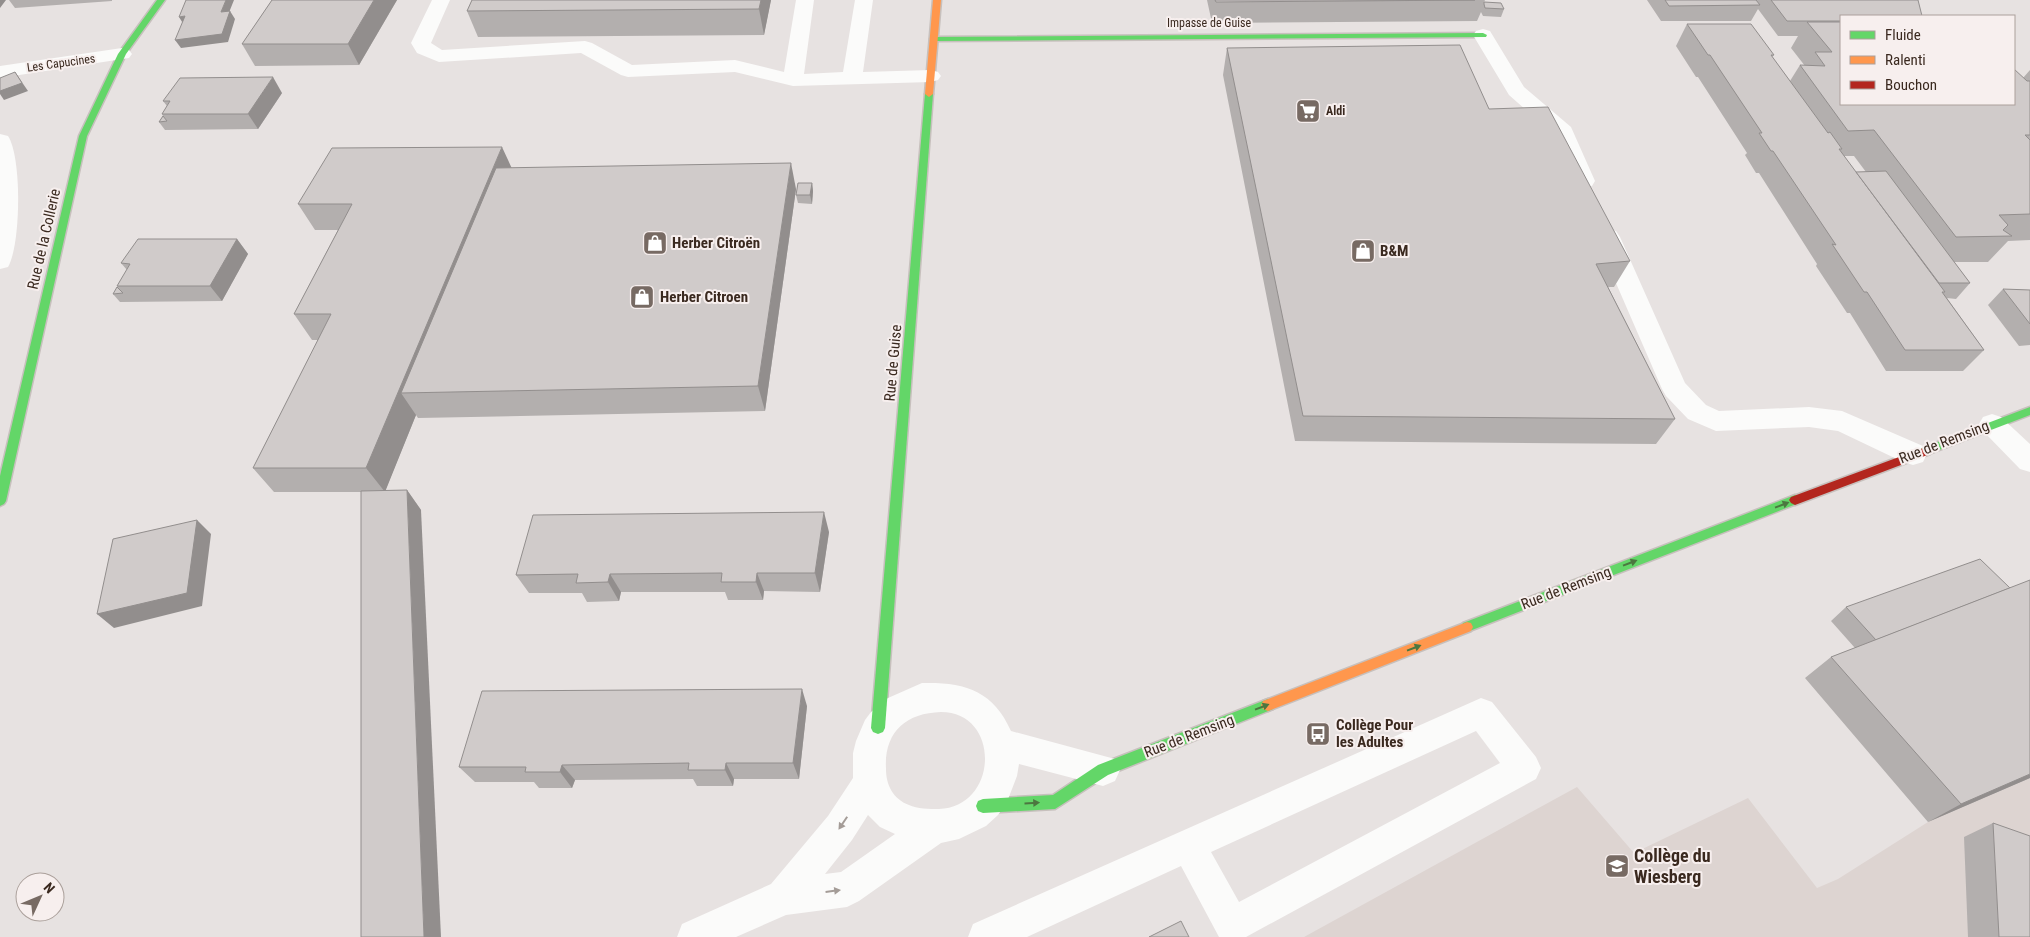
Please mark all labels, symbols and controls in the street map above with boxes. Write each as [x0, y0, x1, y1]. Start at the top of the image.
legend [1840, 15, 2015, 105]
street label: Impasse de Guise [1167, 16, 1251, 30]
text: Fluide [1885, 26, 1921, 44]
street label: Les Capucines [26, 51, 96, 75]
text: Ralenti [1885, 51, 1926, 69]
text: Bouchon [1885, 76, 1937, 94]
supermarket icon: Aldi [1295, 98, 1321, 124]
place label: Aldi [1326, 104, 1345, 118]
street label: Rue de la Collerie [24, 187, 64, 291]
shop icon: Herber Citroën [642, 230, 668, 256]
place label: Herber Citroën [672, 234, 760, 252]
shop icon: B&M [1350, 238, 1376, 264]
place label: B&M [1380, 242, 1408, 260]
shop icon: Herber Citroen [629, 284, 655, 310]
place label: Herber Citroen [660, 288, 748, 306]
street label: Rue de Guise [881, 324, 905, 402]
street label: Rue de Remsing [1897, 417, 1991, 467]
one-way arrow [1775, 501, 1790, 509]
one-way arrow [1623, 559, 1638, 567]
street label: Rue de Remsing [1519, 563, 1613, 613]
one-way arrow [1406, 644, 1421, 651]
one-way arrow [1255, 703, 1270, 711]
street label: Rue de Remsing [1142, 711, 1236, 761]
place label: Collège Pour les Adultes [1336, 716, 1413, 751]
bus stop icon: Collège Pour les Adultes [1305, 721, 1331, 747]
one-way arrow [1024, 799, 1040, 807]
one-way arrow [838, 817, 847, 830]
place label: Collège du Wiesberg [1634, 845, 1711, 887]
school or university icon: Collège du Wiesberg [1604, 853, 1630, 879]
north arrow [15, 872, 65, 922]
text: N [41, 879, 58, 897]
one-way arrow [825, 887, 841, 895]

